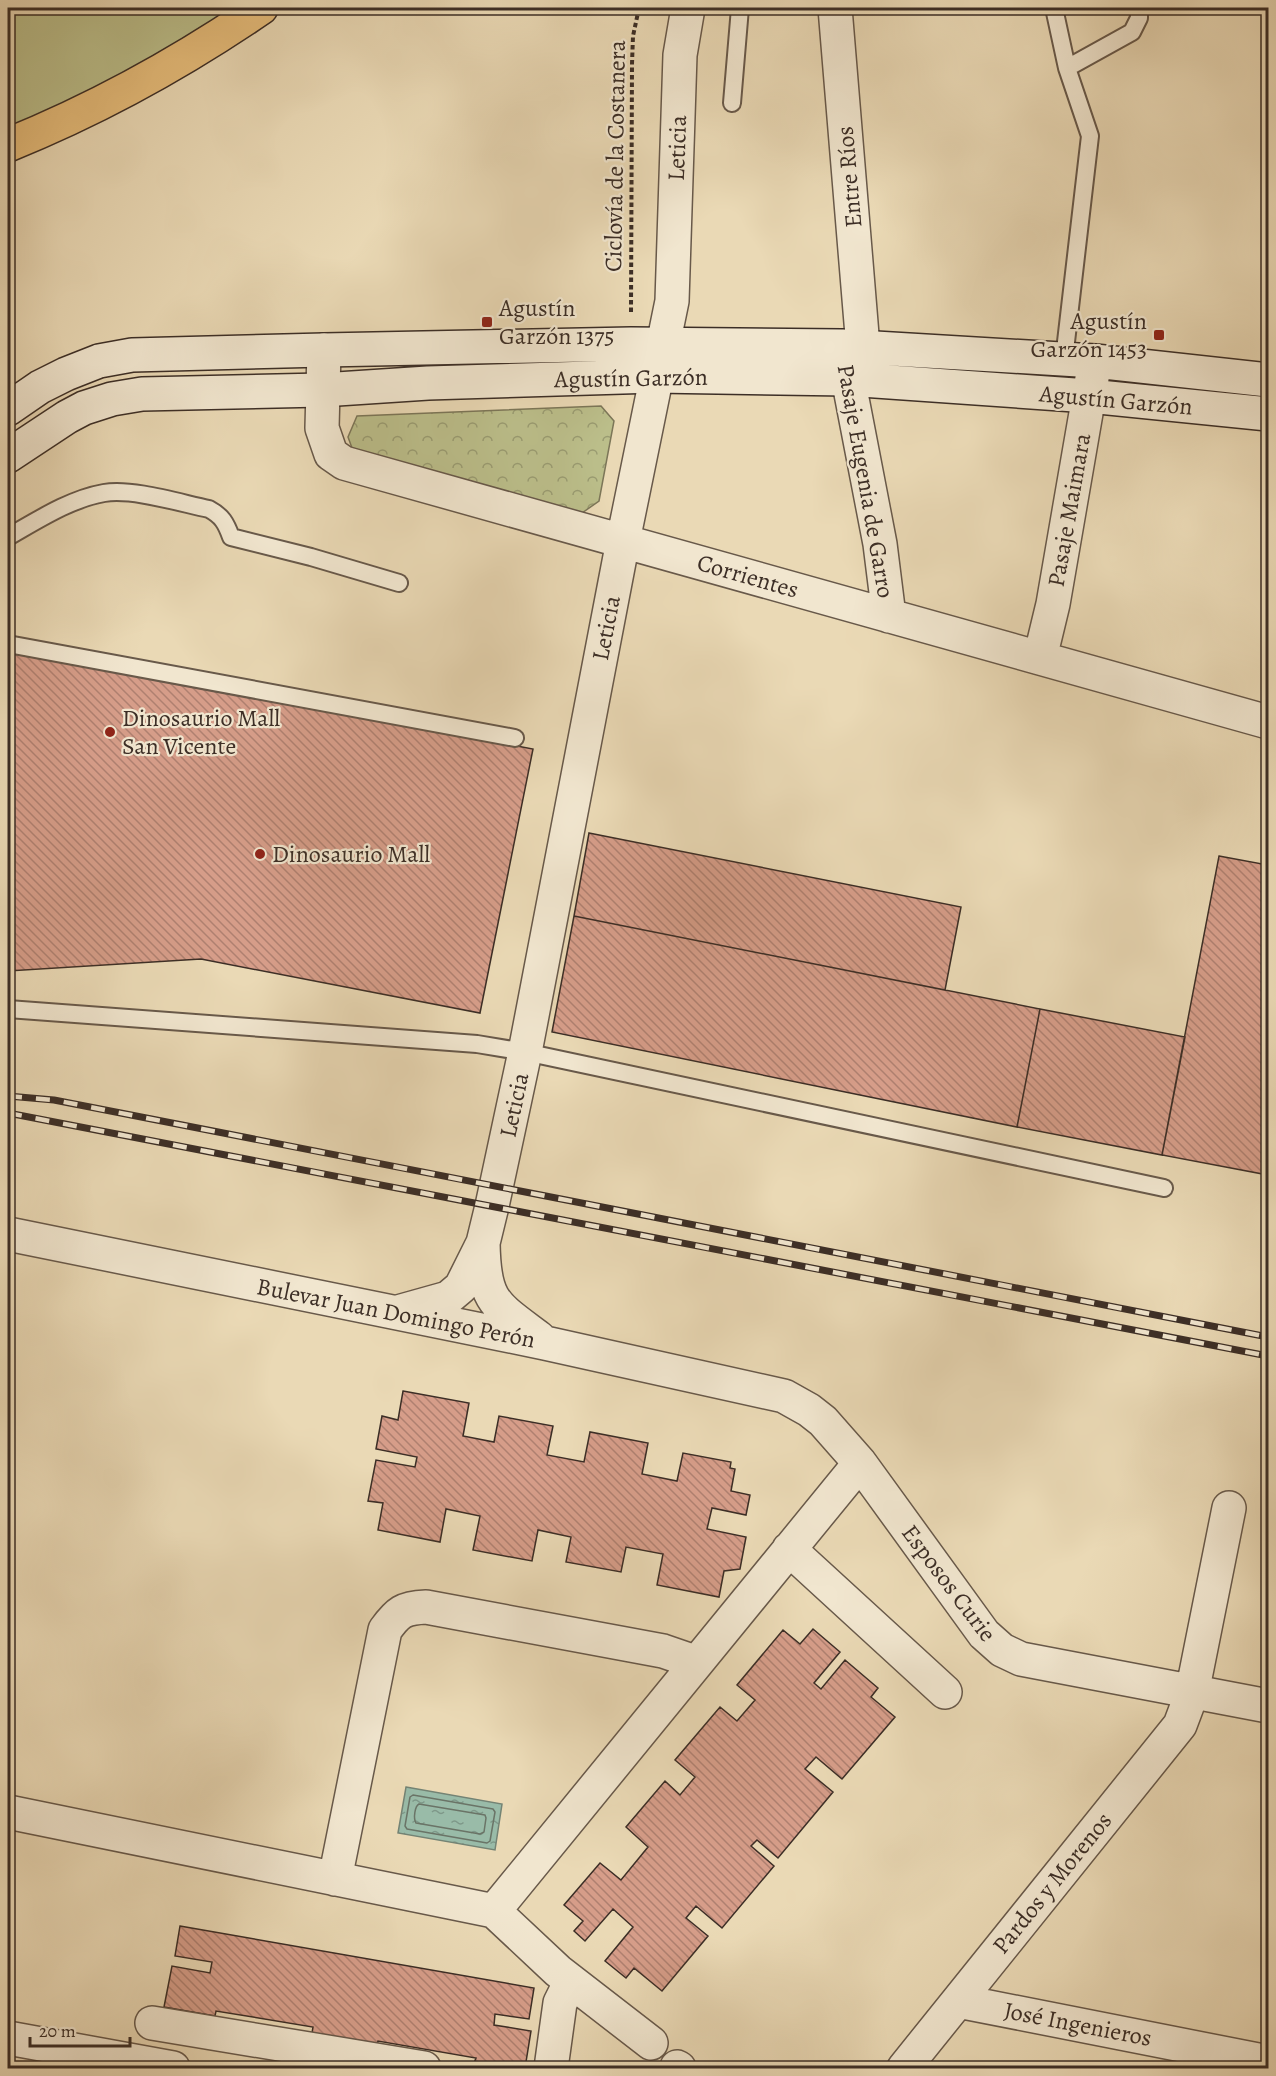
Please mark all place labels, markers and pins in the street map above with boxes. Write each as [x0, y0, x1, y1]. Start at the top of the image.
place label: Agustín Garzón 1375 [498, 292, 615, 352]
place label: Agustín Garzón 1453 [1031, 305, 1147, 365]
marker: Agustín Garzón 1375 [480, 315, 494, 329]
marker: Agustín Garzón 1453 [1152, 328, 1166, 342]
place label: Dinosaurio Mall San Vicente [122, 702, 280, 762]
marker: Dinosaurio Mall San Vicente [103, 725, 117, 739]
place label: Dinosaurio Mall [272, 838, 430, 870]
marker: Dinosaurio Mall [253, 847, 267, 861]

